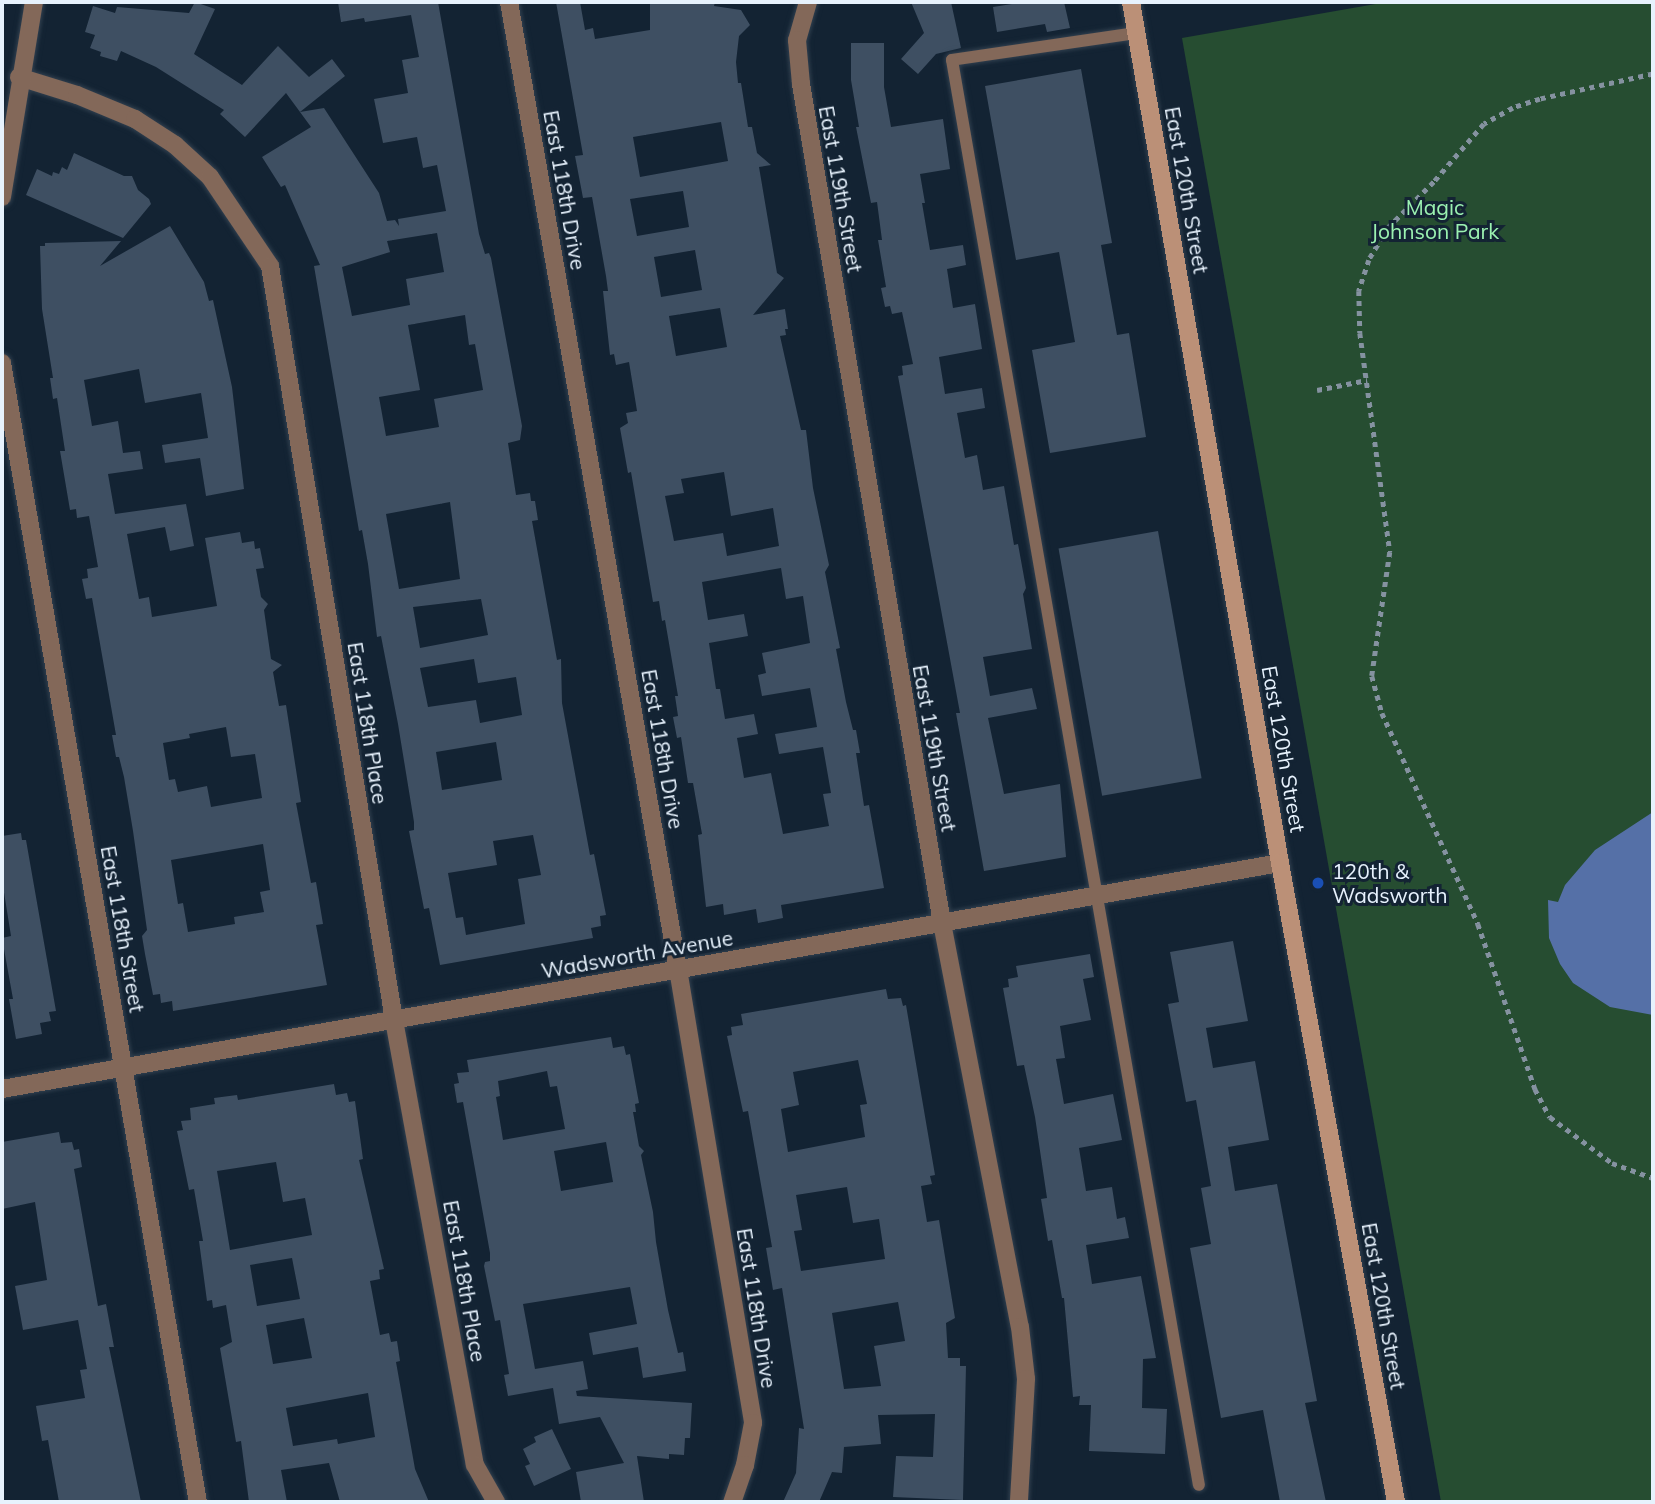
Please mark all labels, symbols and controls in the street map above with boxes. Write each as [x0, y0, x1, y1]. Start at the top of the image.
street label: East 119th Street [814, 104, 868, 274]
street label: East 120th Street [1160, 105, 1214, 275]
street label: East 118th Drive [539, 108, 591, 272]
park label: Magic Johnson Park [1371, 194, 1499, 244]
street label: East 118th Place [343, 640, 393, 806]
street label: East 119th Street [908, 663, 962, 833]
street label: East 120th Street [1257, 664, 1311, 834]
street label: East 118th Drive [637, 667, 689, 831]
street label: East 118th Street [96, 844, 150, 1014]
place label: 120th & Wadsworth [1332, 858, 1447, 908]
marker: 120th & Wadsworth [1310, 875, 1326, 891]
street label: Wadsworth Avenue [539, 925, 735, 983]
street label: East 118th Place [438, 1198, 492, 1364]
street label: East 120th Street [1357, 1221, 1411, 1391]
street label: East 118th Drive [732, 1226, 782, 1390]

